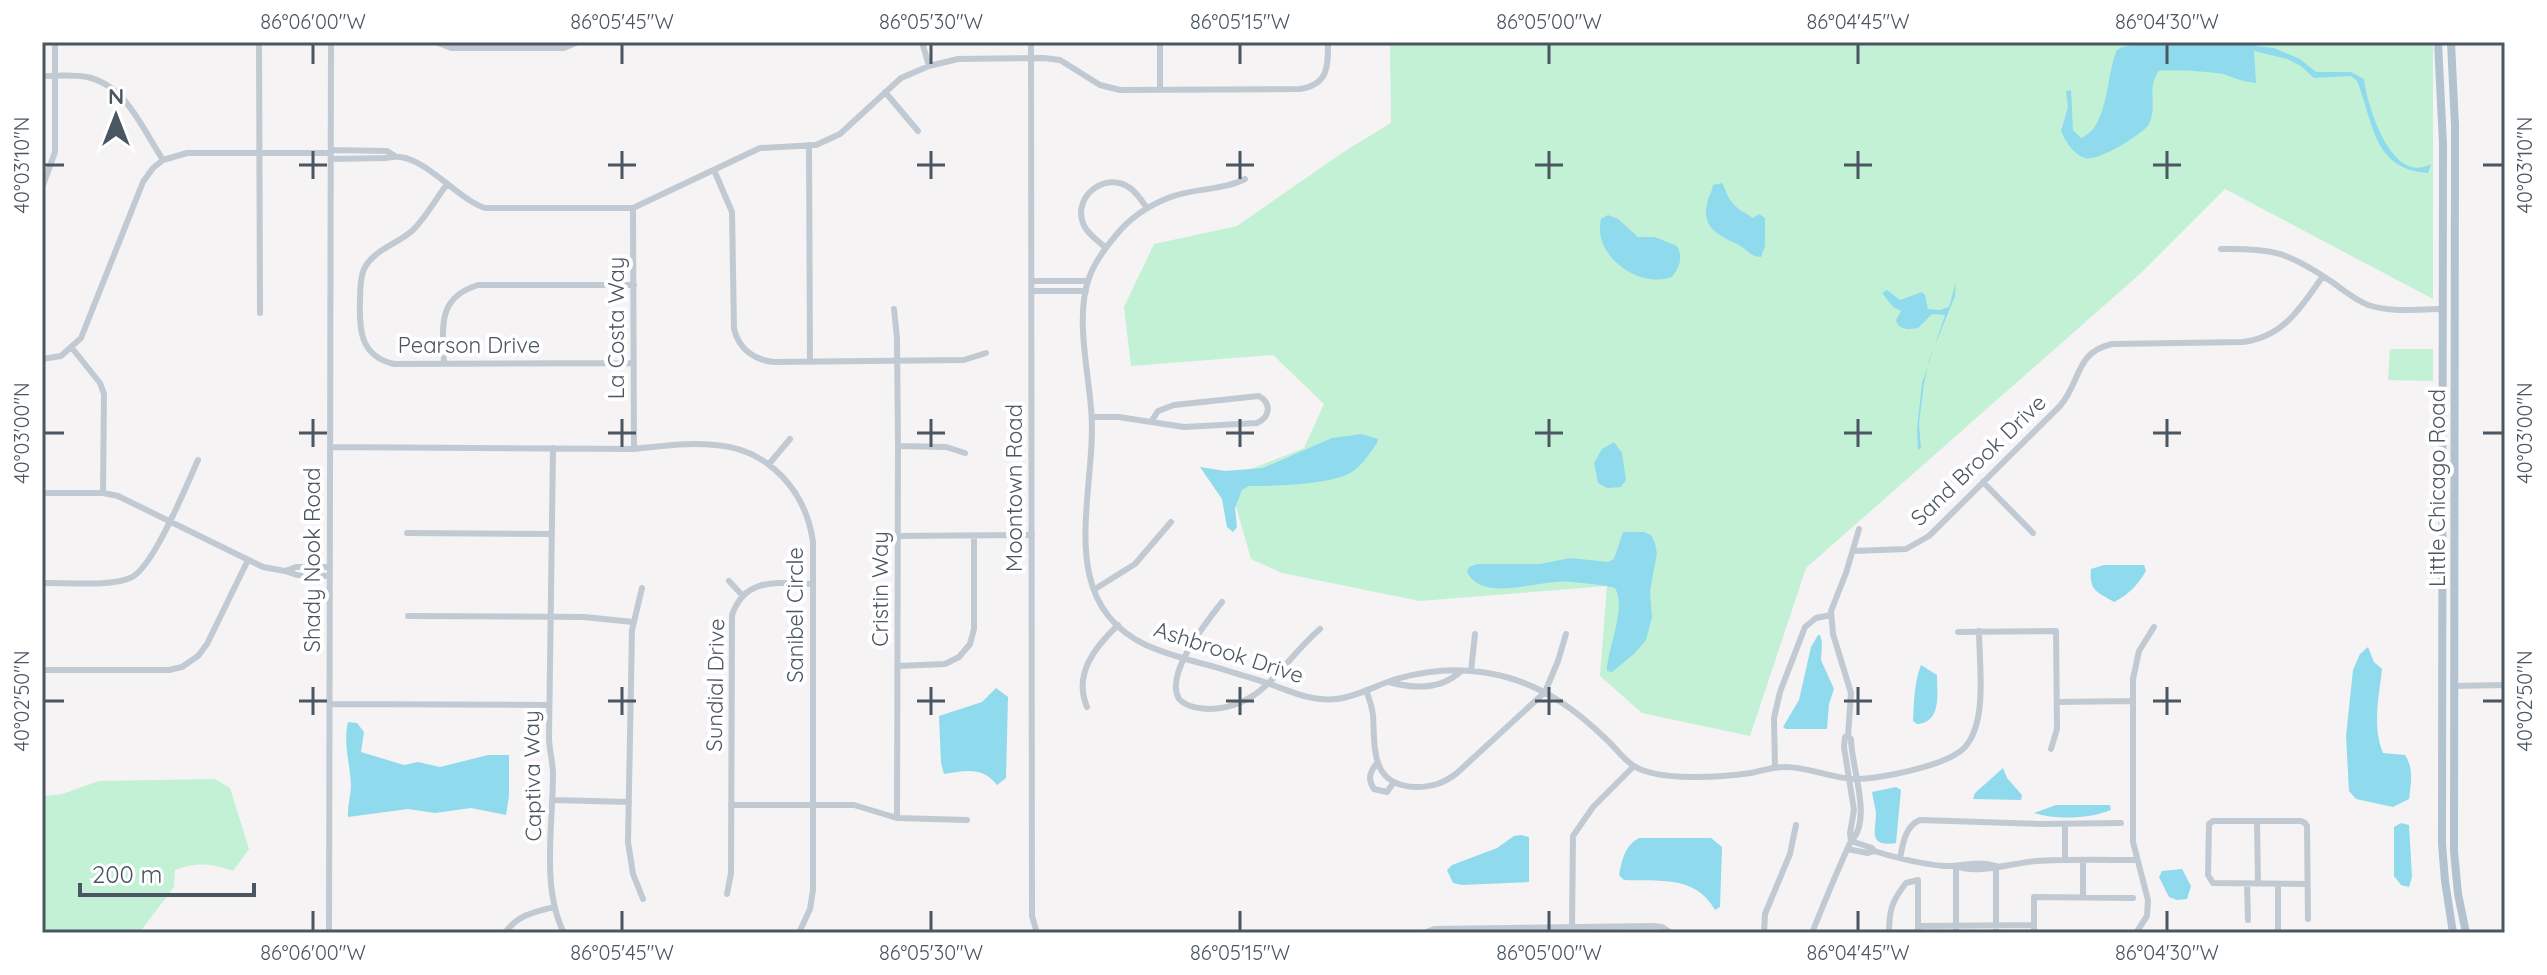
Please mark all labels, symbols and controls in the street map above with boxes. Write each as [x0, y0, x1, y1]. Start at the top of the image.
text: 86°06'00"W [260, 9, 366, 34]
text: 86°05'45"W [570, 9, 674, 34]
text: 86°05'30"W [879, 9, 983, 34]
text: 86°05'15"W [1190, 9, 1290, 34]
text: 86°05'00"W [1496, 9, 1602, 34]
text: 86°04'45"W [1806, 9, 1910, 34]
text: 86°04'30"W [2115, 9, 2219, 34]
north arrow [76, 76, 156, 156]
text: N [108, 82, 124, 110]
text: 40°03'10"N [9, 117, 34, 213]
text: 40°03'10"N [2512, 117, 2537, 213]
street label: La Costa Way [602, 257, 630, 399]
street label: Pearson Drive [398, 331, 540, 359]
text: 40°03'00"N [9, 382, 34, 484]
text: 40°03'00"N [2512, 382, 2537, 484]
street label: Sand Brook Drive [1904, 388, 2052, 532]
street label: Little Chicago Road [2423, 389, 2451, 587]
street label: Moontown Road [1000, 404, 1028, 572]
street label: Shady Nook Road [298, 468, 326, 652]
street label: Cristin Way [866, 531, 894, 647]
street label: Sanibel Circle [781, 547, 809, 683]
street label: Ashbrook Drive [1151, 615, 1307, 689]
street label: Sundial Drive [700, 618, 730, 752]
text: 40°02'50"N [9, 651, 34, 751]
text: 40°02'50"N [2512, 651, 2537, 751]
street label: Captiva Way [517, 710, 547, 842]
scale bar [80, 847, 254, 897]
text: 200 m [92, 859, 162, 889]
text: 86°06'00"W [260, 940, 366, 965]
text: 86°05'45"W [570, 940, 674, 965]
text: 86°05'30"W [879, 940, 983, 965]
text: 86°05'15"W [1190, 940, 1290, 965]
text: 86°05'00"W [1496, 940, 1602, 965]
text: 86°04'45"W [1806, 940, 1910, 965]
text: 86°04'30"W [2115, 940, 2219, 965]

